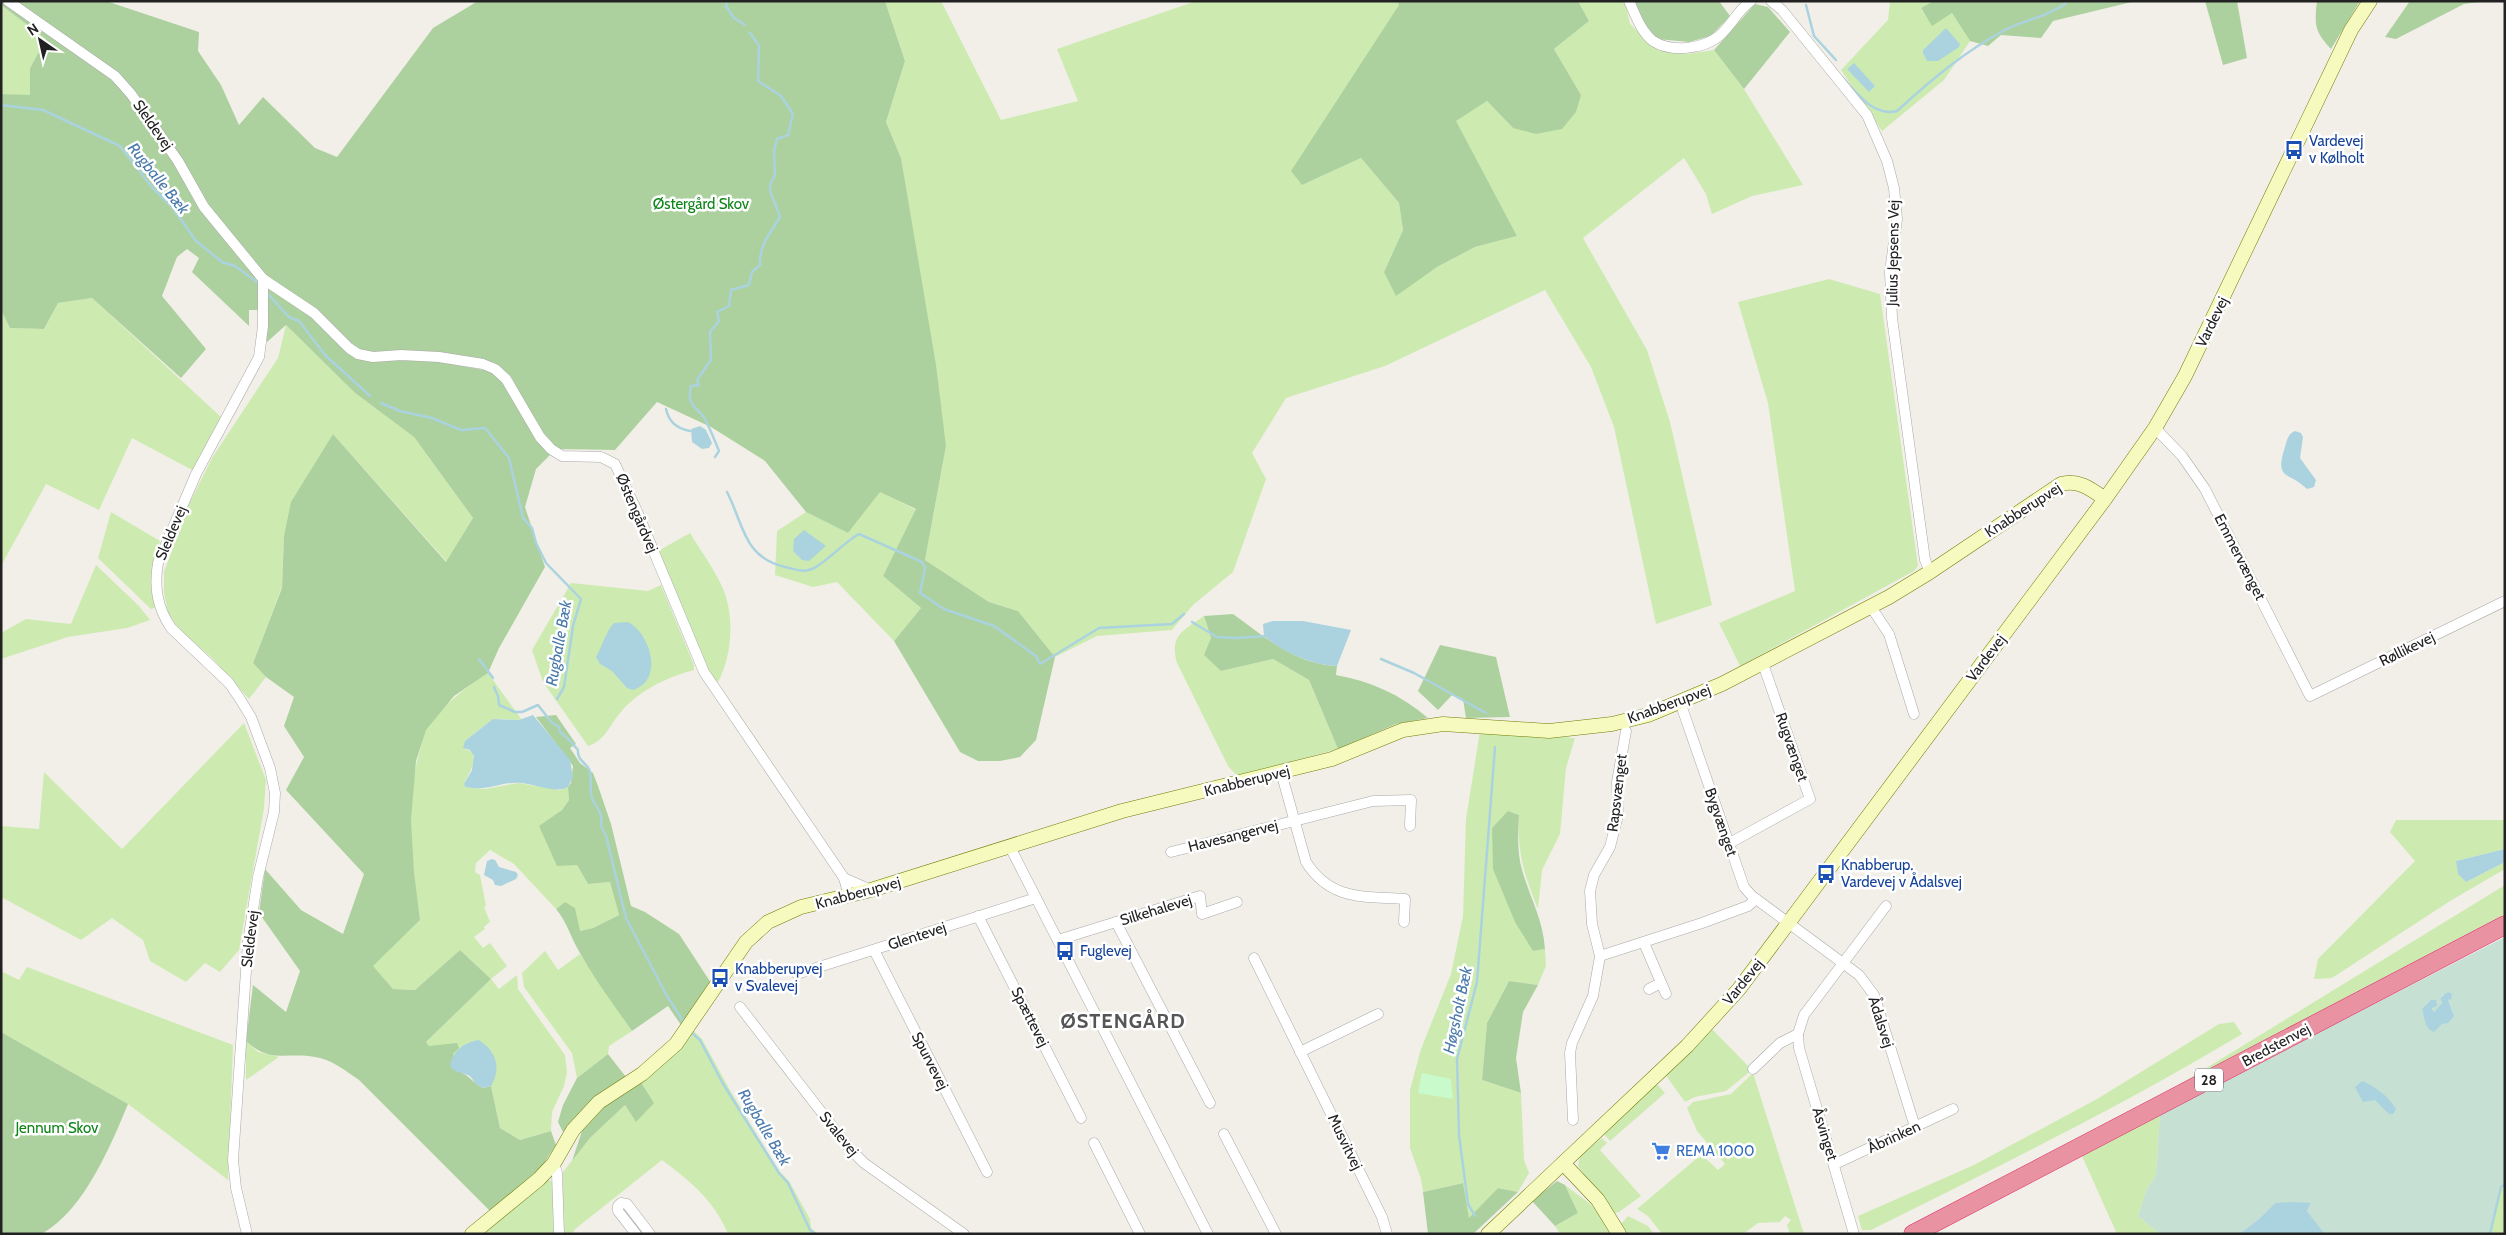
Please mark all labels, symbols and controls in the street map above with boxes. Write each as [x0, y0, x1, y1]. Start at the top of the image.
north arrow [15, 15, 65, 65]
text: N [24, 19, 42, 39]
street label: Sleldevej [129, 96, 177, 154]
place label: Vardevej v Kølholt [2309, 132, 2364, 167]
water label: Rugballe Bæk [124, 139, 194, 219]
bus stop icon: Vardevej v Kølholt [2283, 139, 2305, 161]
park label: Østergård Skov [653, 195, 750, 213]
street label: Julius Jepsens Vej [1883, 200, 1903, 307]
street label: Vardevej [2192, 294, 2232, 350]
street label: Østengårdvej [612, 471, 662, 555]
street label: Knabberupvej [1981, 479, 2065, 541]
street label: Sleldevej [152, 503, 190, 563]
street label: Emmervænget [2211, 511, 2269, 603]
water label: Rugballe Bæk [542, 598, 576, 687]
street label: Røllikevej [2376, 628, 2438, 670]
street label: Vardevej [1962, 631, 2010, 685]
street label: Knabberupvej [1625, 681, 1713, 727]
street label: Rugvænget [1772, 710, 1812, 784]
street label: Rapsvænget [1603, 753, 1631, 833]
street label: Knabberupvej [1202, 762, 1292, 800]
street label: Bygvænget [1701, 785, 1741, 859]
street label: Havesangervej [1186, 816, 1280, 856]
place label: Knabberup, Vardevej v Ådalsvej [1841, 856, 1962, 891]
bus stop icon: Knabberup, Vardevej v Ådalsvej [1815, 863, 1837, 885]
street label: Knabberupvej [813, 873, 903, 913]
street label: Silkehalevej [1118, 891, 1194, 929]
street label: Sleldevej [238, 909, 262, 969]
street label: Glentevej [886, 918, 948, 954]
bus stop icon: Fuglevej [1054, 940, 1076, 962]
place label: Fuglevej [1080, 942, 1132, 960]
street label: Vardevej [1719, 955, 1767, 1009]
place label: Knabberupvej v Svalevej [735, 960, 822, 995]
water label: Høgsholt Bæk [1439, 964, 1476, 1055]
bus stop icon: Knabberupvej v Svalevej [709, 967, 731, 989]
street label: Spættevej [1007, 984, 1053, 1050]
street label: Ådalsvej [1864, 994, 1899, 1050]
district label: ØSTENGÅRD [1060, 1009, 1186, 1033]
street label: Bredstenvej [2239, 1020, 2313, 1070]
street label: Spurvevej [908, 1029, 952, 1093]
road number: 28 [2195, 1068, 2223, 1092]
water label: Rugballe Bæk [734, 1085, 796, 1170]
street label: Åsvinget [1808, 1105, 1843, 1163]
street label: Svalevej [816, 1108, 862, 1160]
street label: Musvitvej [1324, 1111, 1366, 1173]
street label: Åbrinken [1864, 1116, 1923, 1157]
park label: Jennum Skov [14, 1119, 99, 1137]
supermarket icon: REMA 1000 [1650, 1140, 1672, 1162]
place label: REMA 1000 [1676, 1142, 1754, 1160]

